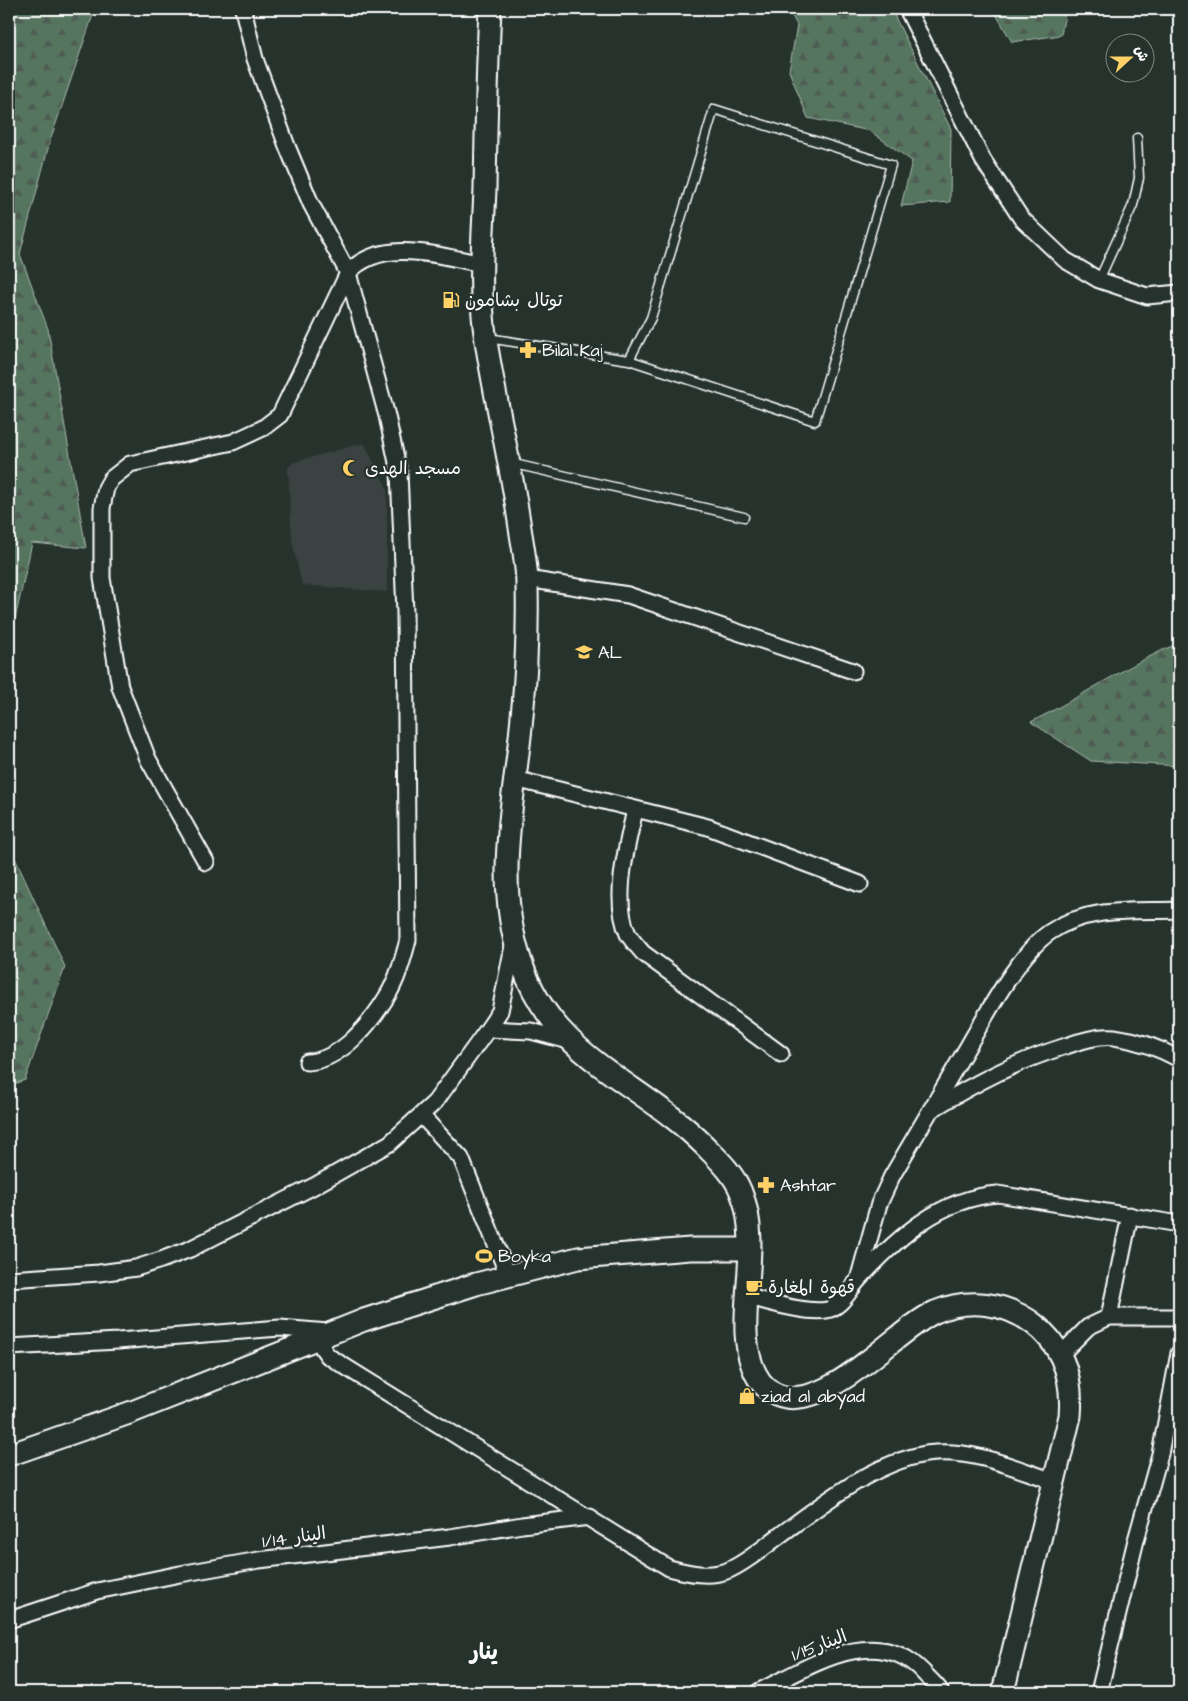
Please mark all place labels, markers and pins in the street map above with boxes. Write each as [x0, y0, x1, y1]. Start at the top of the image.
place label: توتال بشامون [465, 288, 563, 313]
fuel station icon: توتال بشامون [441, 290, 461, 310]
place label: Bilal Kaj [542, 338, 604, 363]
pharmacy icon: Bilal Kaj [518, 340, 538, 360]
place label: مسجد الهدى [365, 456, 461, 481]
mosque icon: مسجد الهدى [341, 458, 361, 478]
place label: AL [598, 640, 623, 665]
school or university icon: AL [574, 642, 594, 662]
place label: Ashtar [780, 1173, 836, 1198]
pharmacy icon: Ashtar [756, 1175, 776, 1195]
place label: Boyka [498, 1244, 551, 1270]
sports icon: Boyka [474, 1246, 494, 1266]
place label: قهوة المغارة [768, 1275, 855, 1300]
cafe icon: قهوة المغارة [744, 1277, 764, 1297]
place label: ziad al abyad [761, 1384, 865, 1410]
shop icon: ziad al abyad [737, 1386, 757, 1406]

